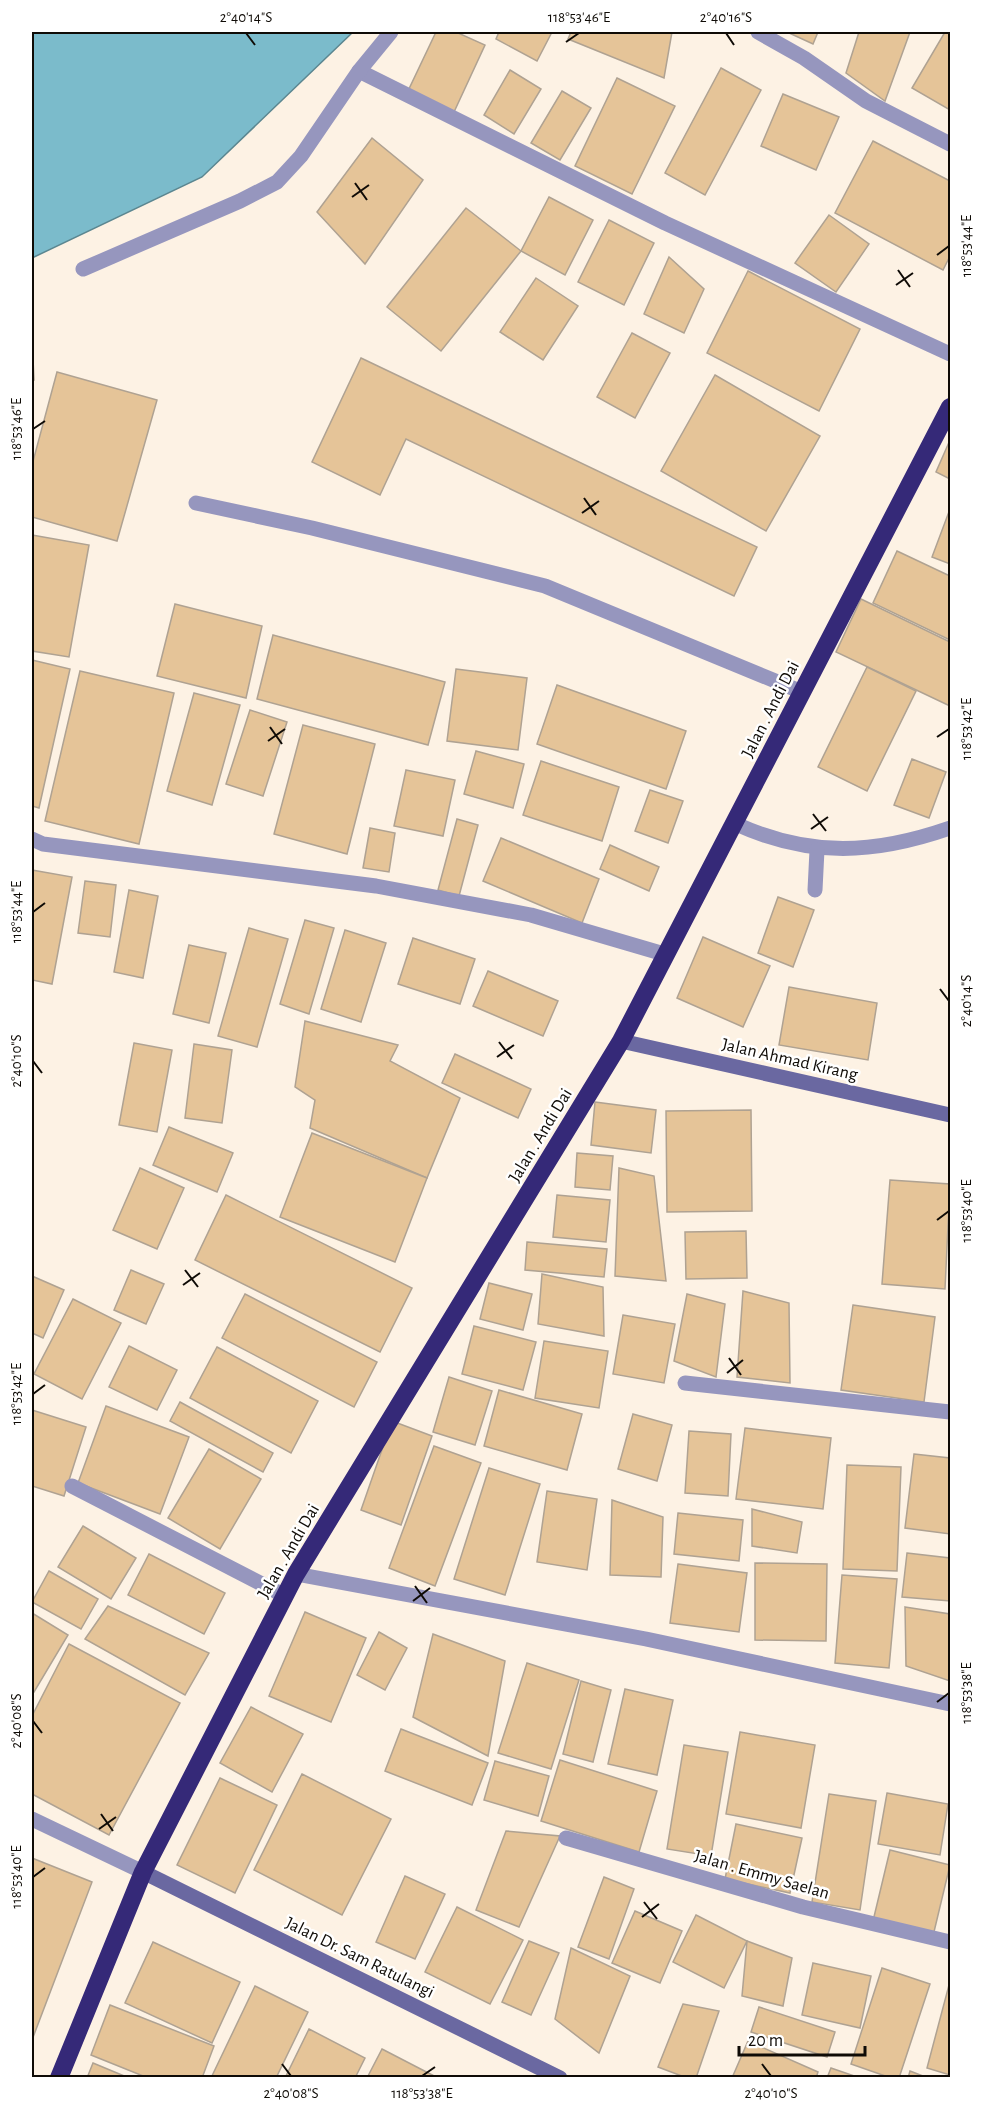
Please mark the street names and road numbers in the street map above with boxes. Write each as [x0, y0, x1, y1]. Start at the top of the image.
street label: Jalan . Andi Dai [739, 658, 803, 761]
street label: Jalan Ahmad Kirang [720, 1036, 860, 1084]
street label: Jalan . Andi Dai [506, 1085, 576, 1186]
street label: Jalan . Andi Dai [255, 1501, 323, 1602]
street label: Jalan . Emmy Saelan [692, 1847, 831, 1903]
street label: Jalan Dr. Sam Ratulangi [282, 1914, 437, 2002]

